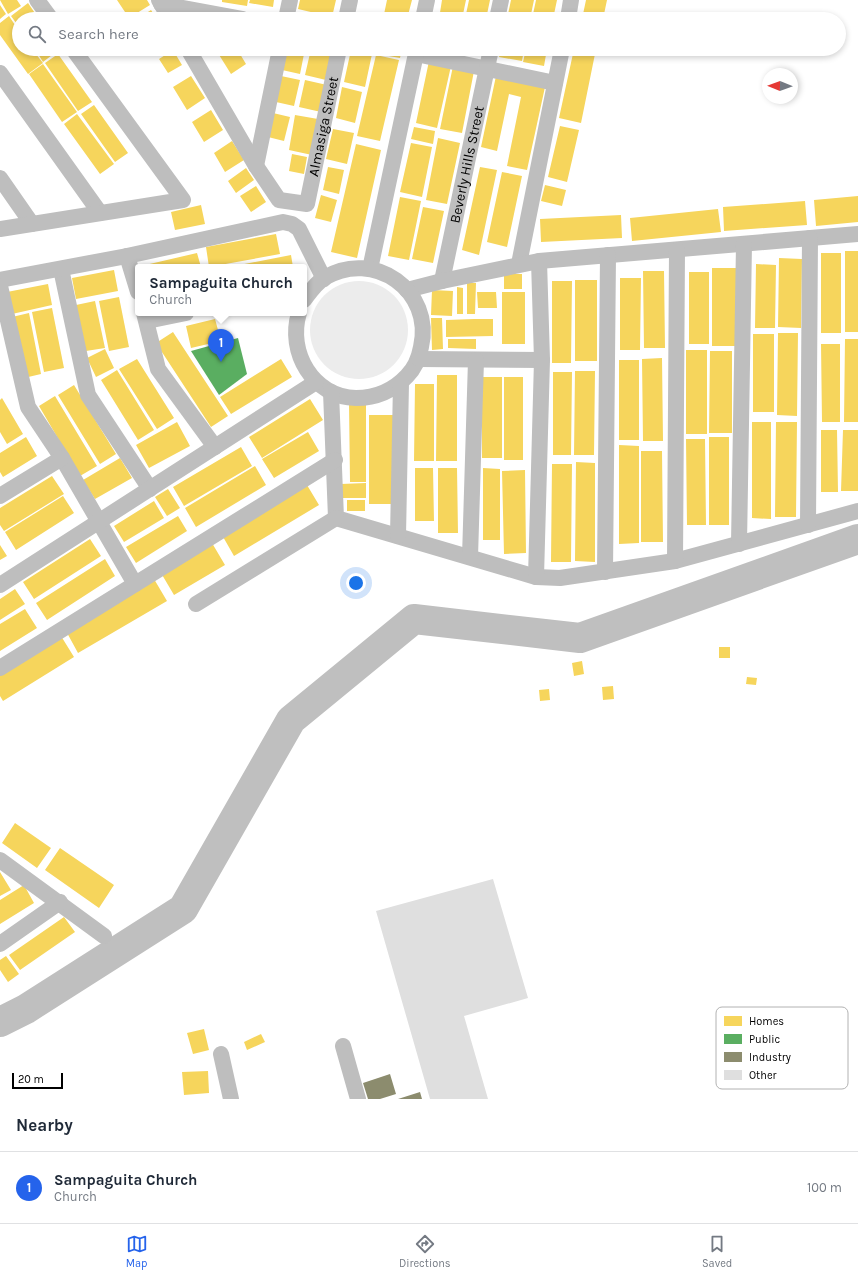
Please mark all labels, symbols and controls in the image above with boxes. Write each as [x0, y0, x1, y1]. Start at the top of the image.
search box [12, 12, 846, 56]
icon: search [26, 23, 48, 45]
text: Search here [58, 25, 139, 43]
north arrow [762, 68, 798, 104]
street label: Almasiga Street [304, 75, 342, 178]
street label: Beverly Hills Street [446, 104, 487, 225]
popup [135, 264, 307, 316]
text: Sampaguita Church [149, 274, 293, 292]
text: Church [149, 292, 192, 307]
pin: 1 [208, 329, 234, 362]
your location [346, 573, 366, 593]
legend [716, 1007, 848, 1089]
text: Homes [749, 1015, 784, 1028]
text: Public [749, 1033, 781, 1046]
text: Industry [749, 1051, 791, 1064]
text: Other [749, 1069, 777, 1082]
scale bar [12, 1071, 63, 1090]
text: 20 m [18, 1073, 44, 1086]
text: Nearby [16, 1115, 73, 1135]
text: Sampaguita Church [54, 1171, 197, 1189]
text: 1 [27, 1180, 31, 1195]
text: 100 m [807, 1180, 842, 1195]
text: Church [54, 1189, 97, 1204]
tab: Map [126, 1233, 148, 1270]
tab: Directions [399, 1233, 451, 1270]
tab: Saved [702, 1233, 732, 1270]

